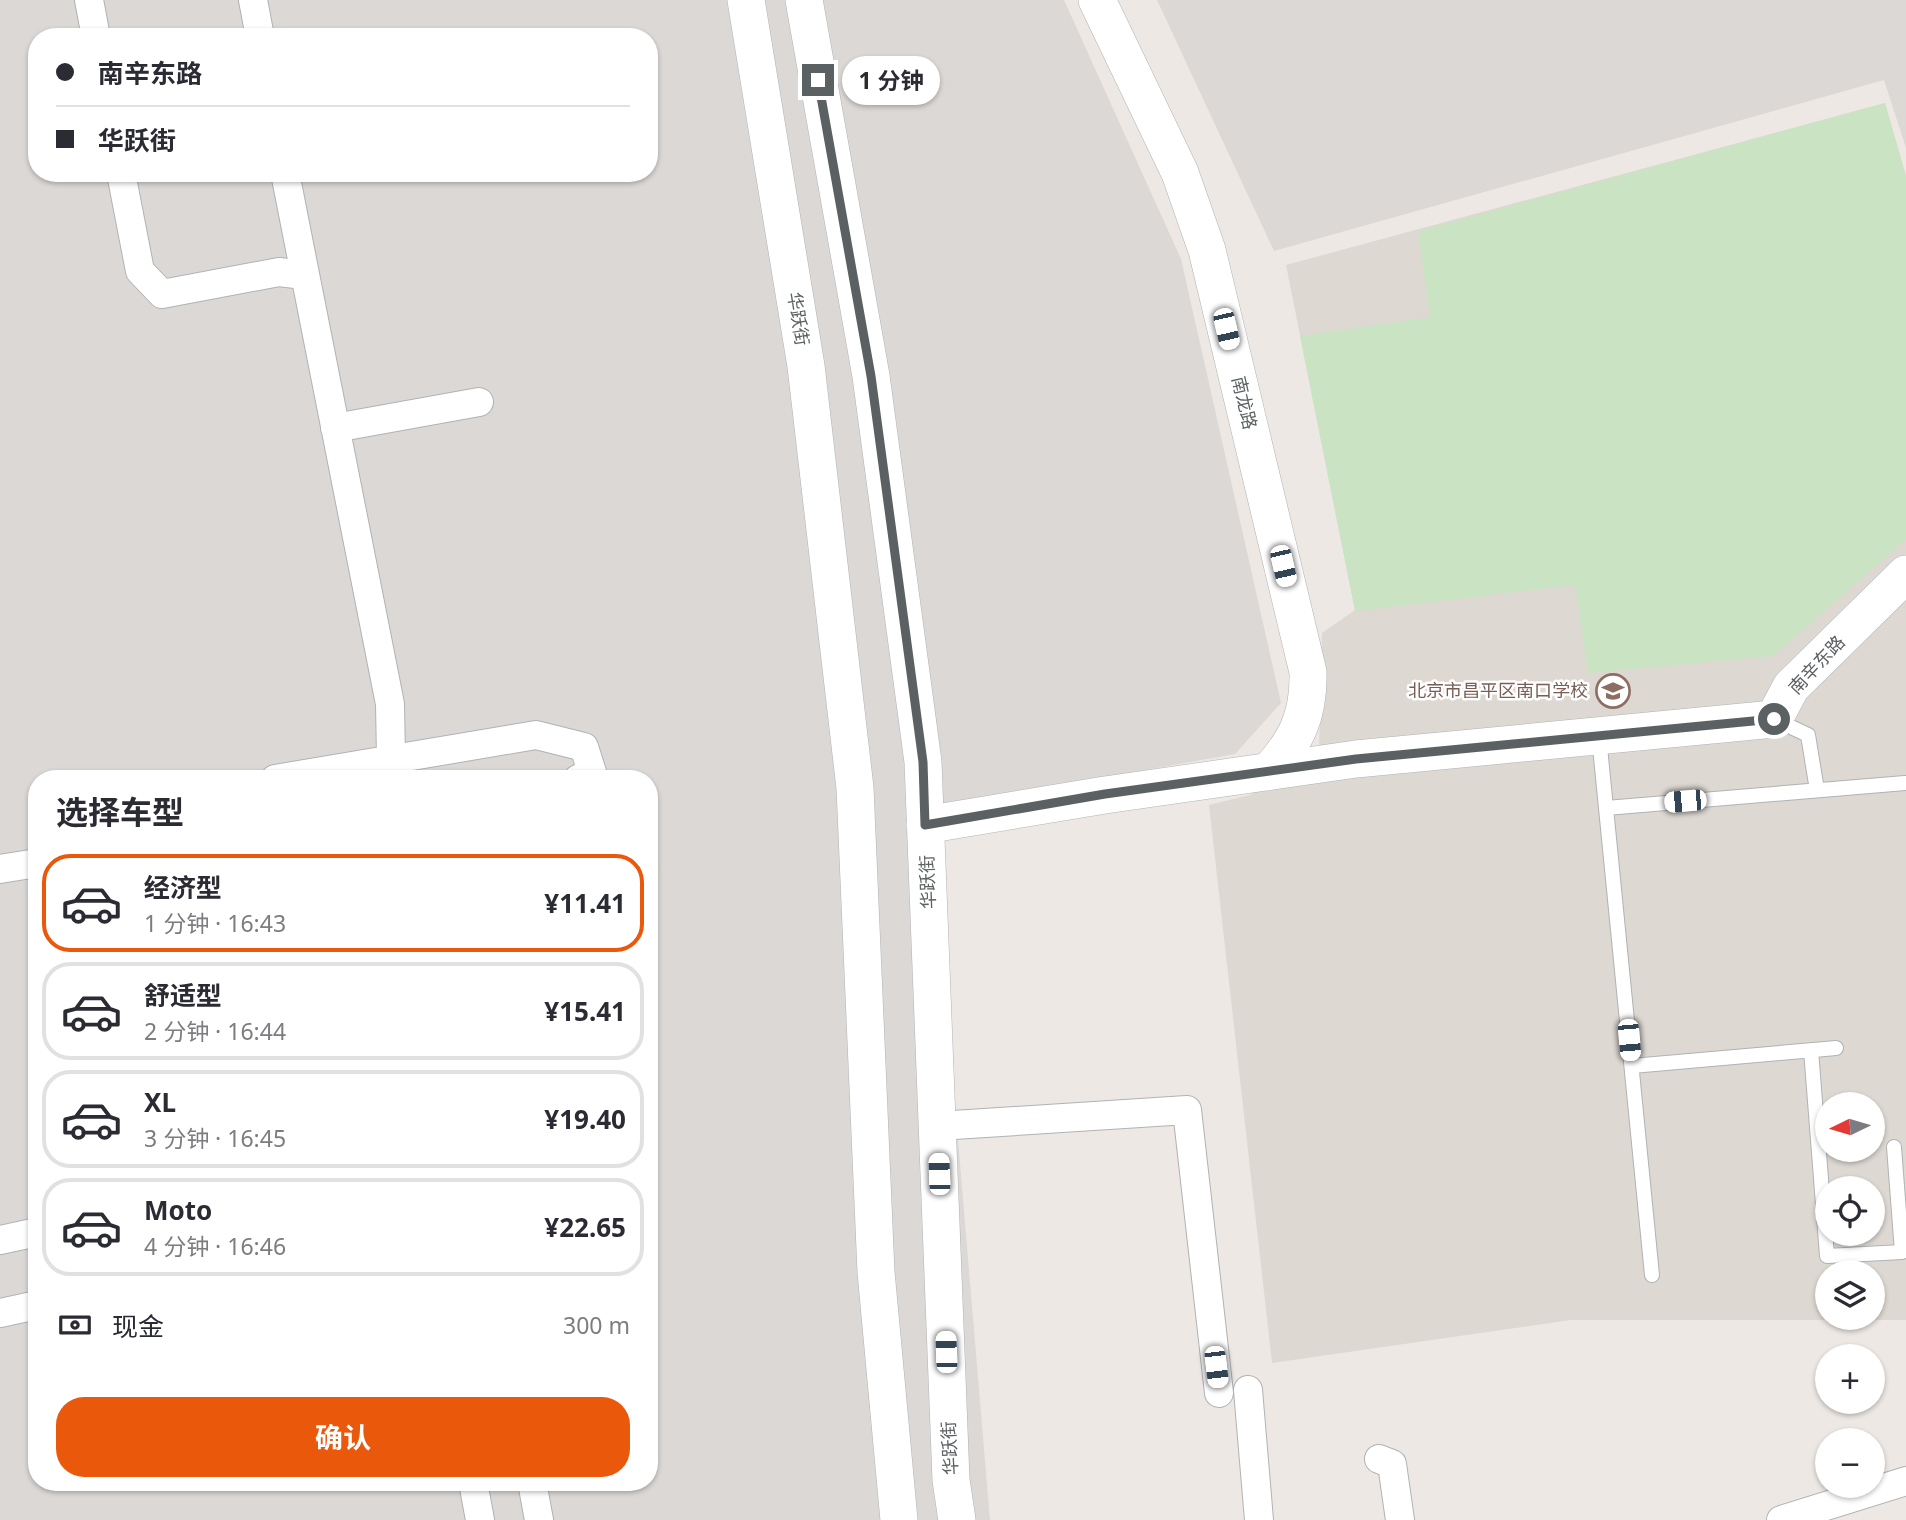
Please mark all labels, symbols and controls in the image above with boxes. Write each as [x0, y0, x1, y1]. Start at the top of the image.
text: 南辛东路 [98, 55, 202, 91]
callout: 1 分钟 [842, 56, 940, 104]
route end [802, 64, 834, 96]
text: 1 分钟 [858, 64, 924, 96]
text: 华跃街 [98, 122, 176, 158]
street label: 华跃街 [783, 290, 815, 347]
car [1212, 306, 1241, 352]
street label: 南龙路 [1227, 374, 1263, 432]
car [1269, 543, 1298, 589]
street label: 南辛东路 [1783, 630, 1850, 699]
school or university icon: 北京市昌平区南口学校 [1594, 672, 1632, 710]
place label: 北京市昌平区南口学校 [1408, 678, 1588, 702]
route start [1758, 703, 1790, 735]
car [1664, 789, 1707, 813]
text: 选择车型 [56, 790, 184, 833]
street label: 华跃街 [914, 855, 940, 909]
text: 经济型 [144, 869, 222, 905]
icon: car [60, 872, 123, 935]
text: ¥11.41 [544, 885, 626, 921]
text: 1 分钟 · 16:43 [144, 907, 286, 939]
text: 舒适型 [144, 977, 222, 1013]
icon: car [60, 980, 123, 1043]
text: ¥15.41 [544, 993, 626, 1029]
text: 2 分钟 · 16:44 [144, 1015, 286, 1047]
car [1617, 1018, 1642, 1062]
text: XL [144, 1084, 176, 1120]
icon: car [60, 1088, 123, 1151]
north arrow [1815, 1092, 1885, 1162]
map controls [1815, 1092, 1885, 1498]
text: ¥19.40 [544, 1101, 626, 1137]
text: 3 分钟 · 16:45 [144, 1122, 286, 1154]
car [928, 1153, 951, 1195]
button: locate [1815, 1176, 1885, 1246]
text: Moto [144, 1192, 212, 1228]
icon: car [60, 1196, 123, 1259]
text: ¥22.65 [544, 1209, 626, 1245]
text: 4 分钟 · 16:46 [144, 1230, 286, 1262]
button: layers [1815, 1260, 1885, 1330]
icon: cash [56, 1306, 94, 1344]
text: 现金 [112, 1308, 164, 1344]
text: 300 m [563, 1309, 630, 1341]
car [935, 1331, 958, 1373]
button: + [1815, 1344, 1885, 1414]
car [1204, 1345, 1229, 1389]
button: 确认 [56, 1397, 630, 1477]
street label: 华跃街 [936, 1420, 962, 1476]
button: − [1815, 1428, 1885, 1498]

